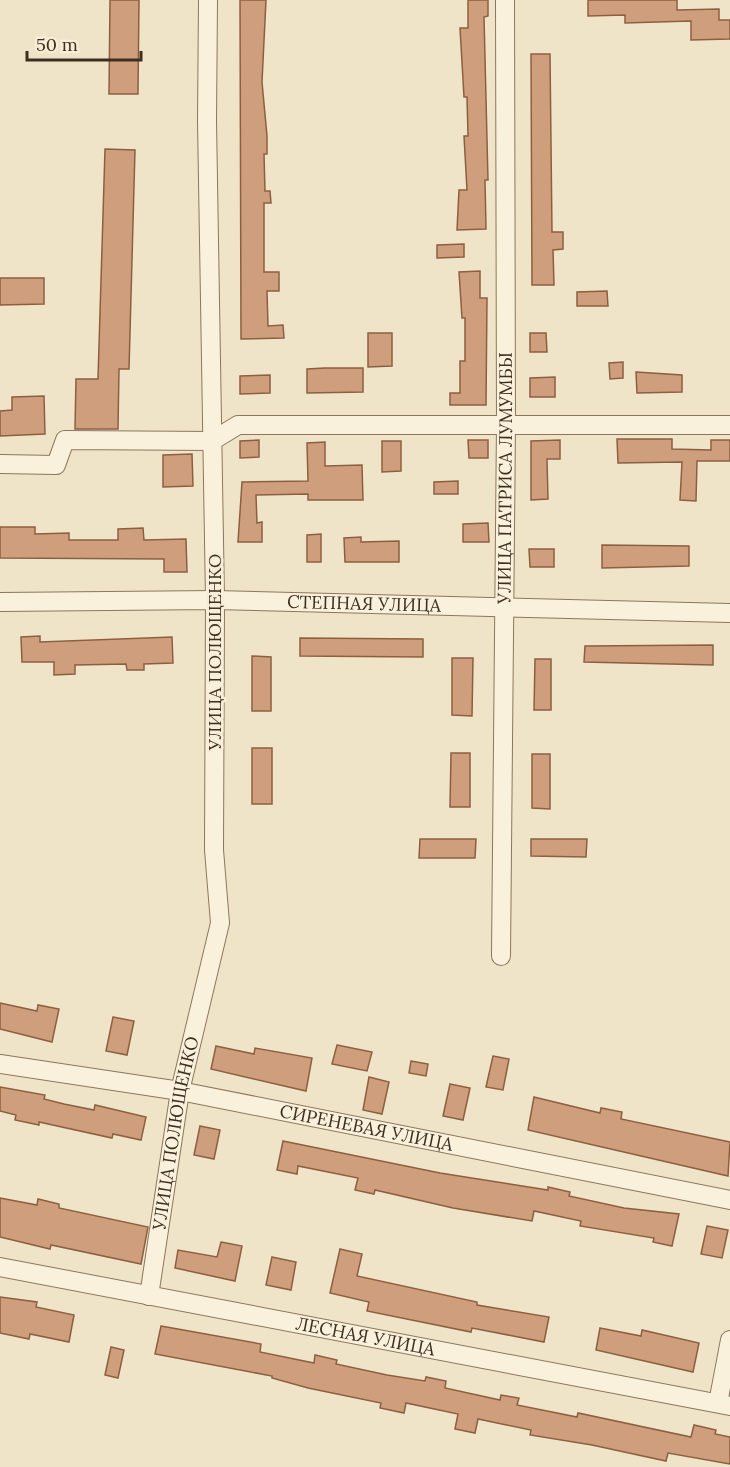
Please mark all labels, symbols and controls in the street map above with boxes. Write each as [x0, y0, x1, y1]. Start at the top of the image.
scale bar [27, 24, 141, 62]
text: 50 m [36, 33, 78, 56]
street label: УЛИЦА ПАТРИСА ЛУМУМБЫ [492, 352, 517, 605]
street label: УЛИЦА ПОЛЮЩЕНКО [203, 554, 226, 751]
street label: СТЕПНАЯ УЛИЦА [287, 590, 442, 617]
street label: УЛИЦА ПОЛЮЩЕНКО [147, 1034, 204, 1233]
street label: СИРЕНЕВАЯ УЛИЦА [278, 1099, 456, 1156]
street label: ЛЕСНАЯ УЛИЦА [294, 1312, 438, 1361]

